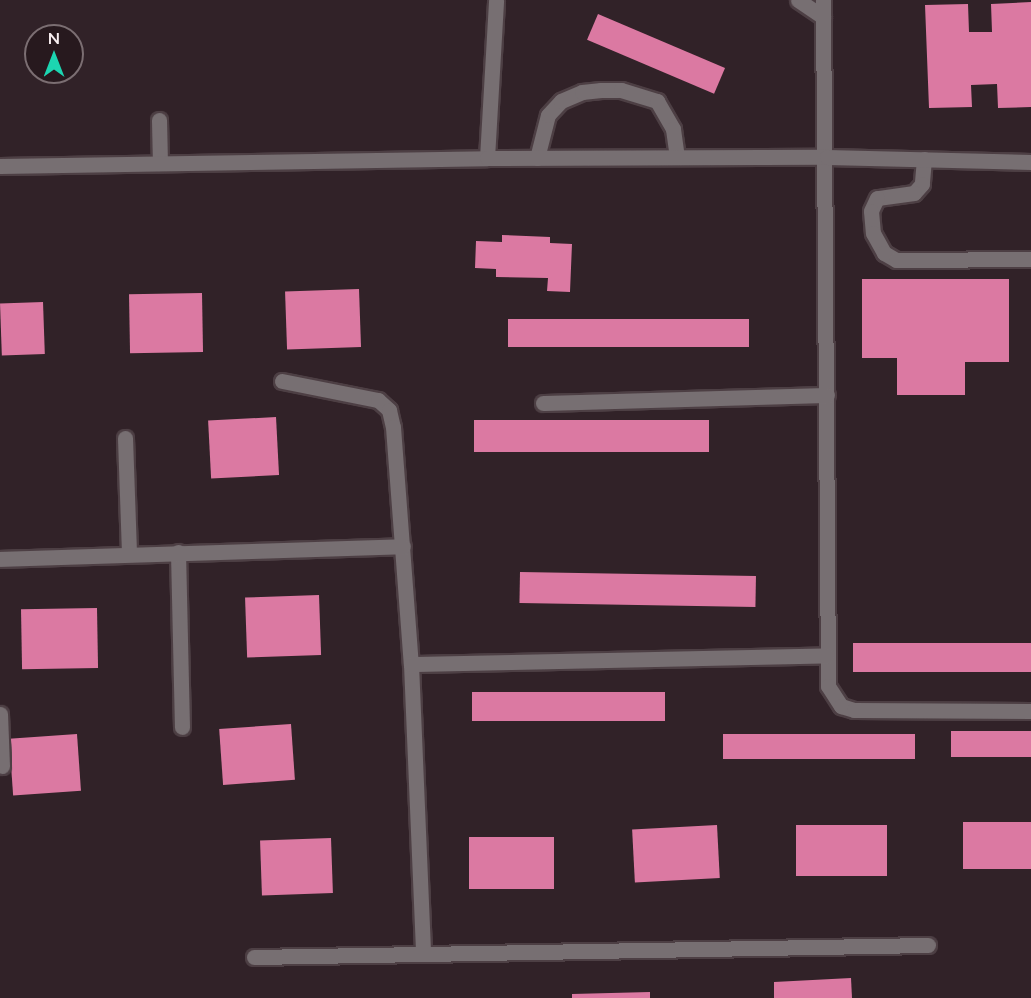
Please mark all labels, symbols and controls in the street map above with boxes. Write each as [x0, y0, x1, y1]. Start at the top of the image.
north arrow [24, 24, 84, 84]
text: N [48, 28, 60, 47]

